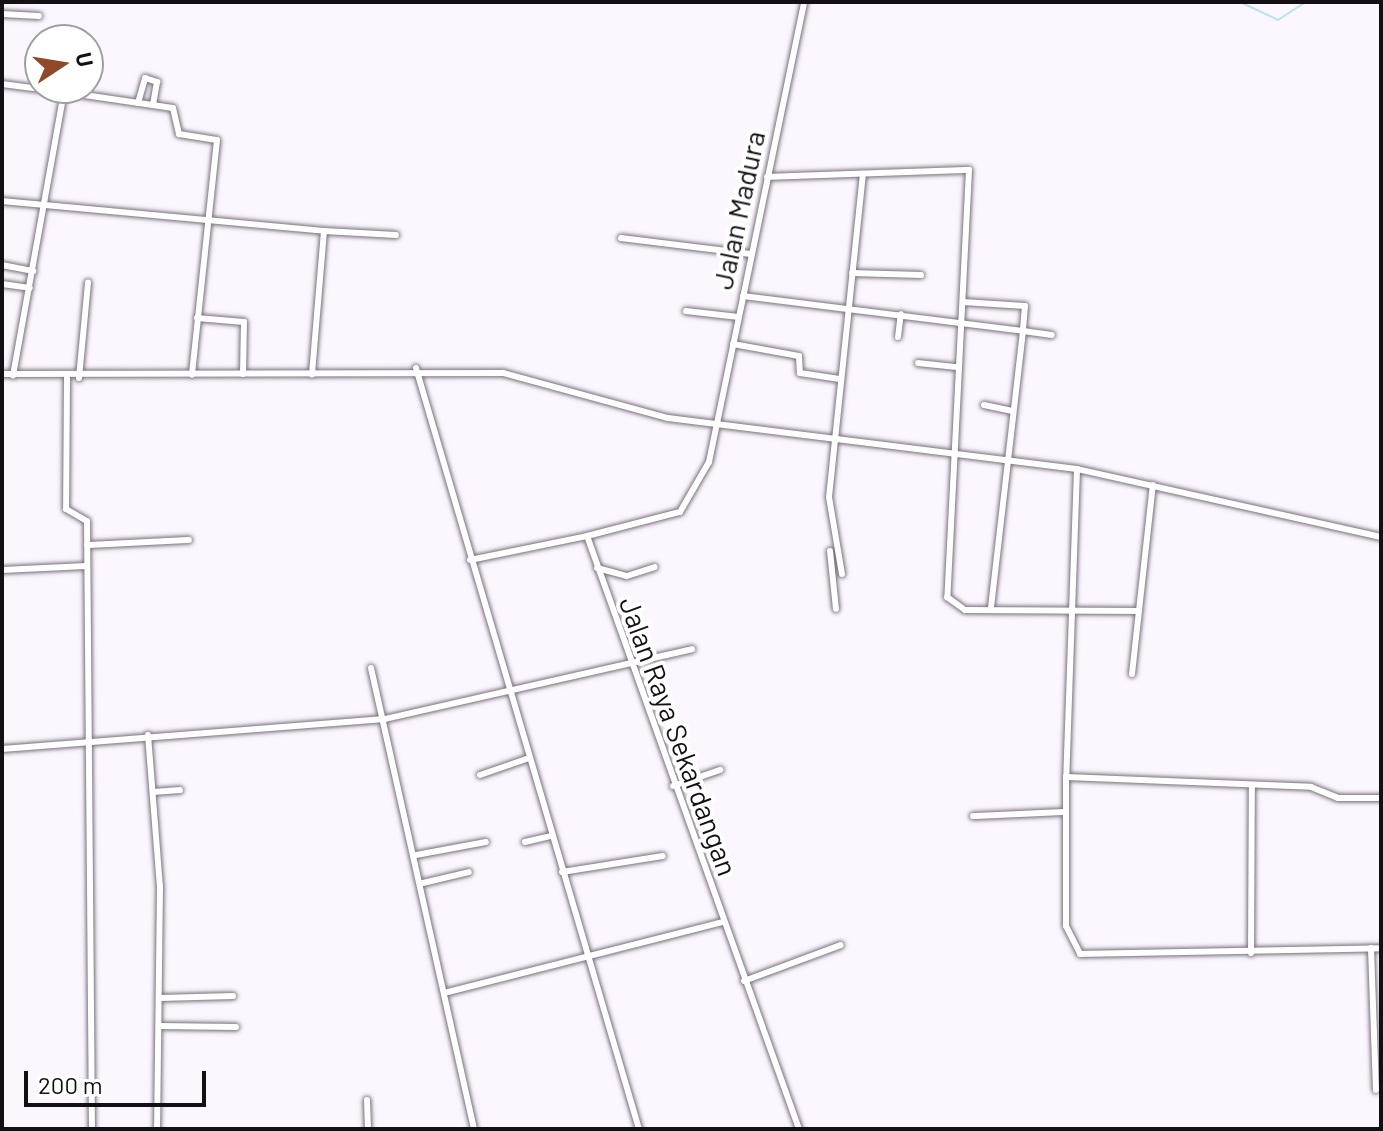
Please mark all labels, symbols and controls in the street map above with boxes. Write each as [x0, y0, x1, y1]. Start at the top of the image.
north arrow [24, 24, 104, 104]
text: U [71, 50, 100, 69]
street label: Jalan Madura [705, 128, 771, 292]
street label: Jalan Raya Sekardangan [613, 592, 745, 880]
scale bar [28, 1055, 210, 1105]
text: 200 m [38, 1070, 103, 1099]

